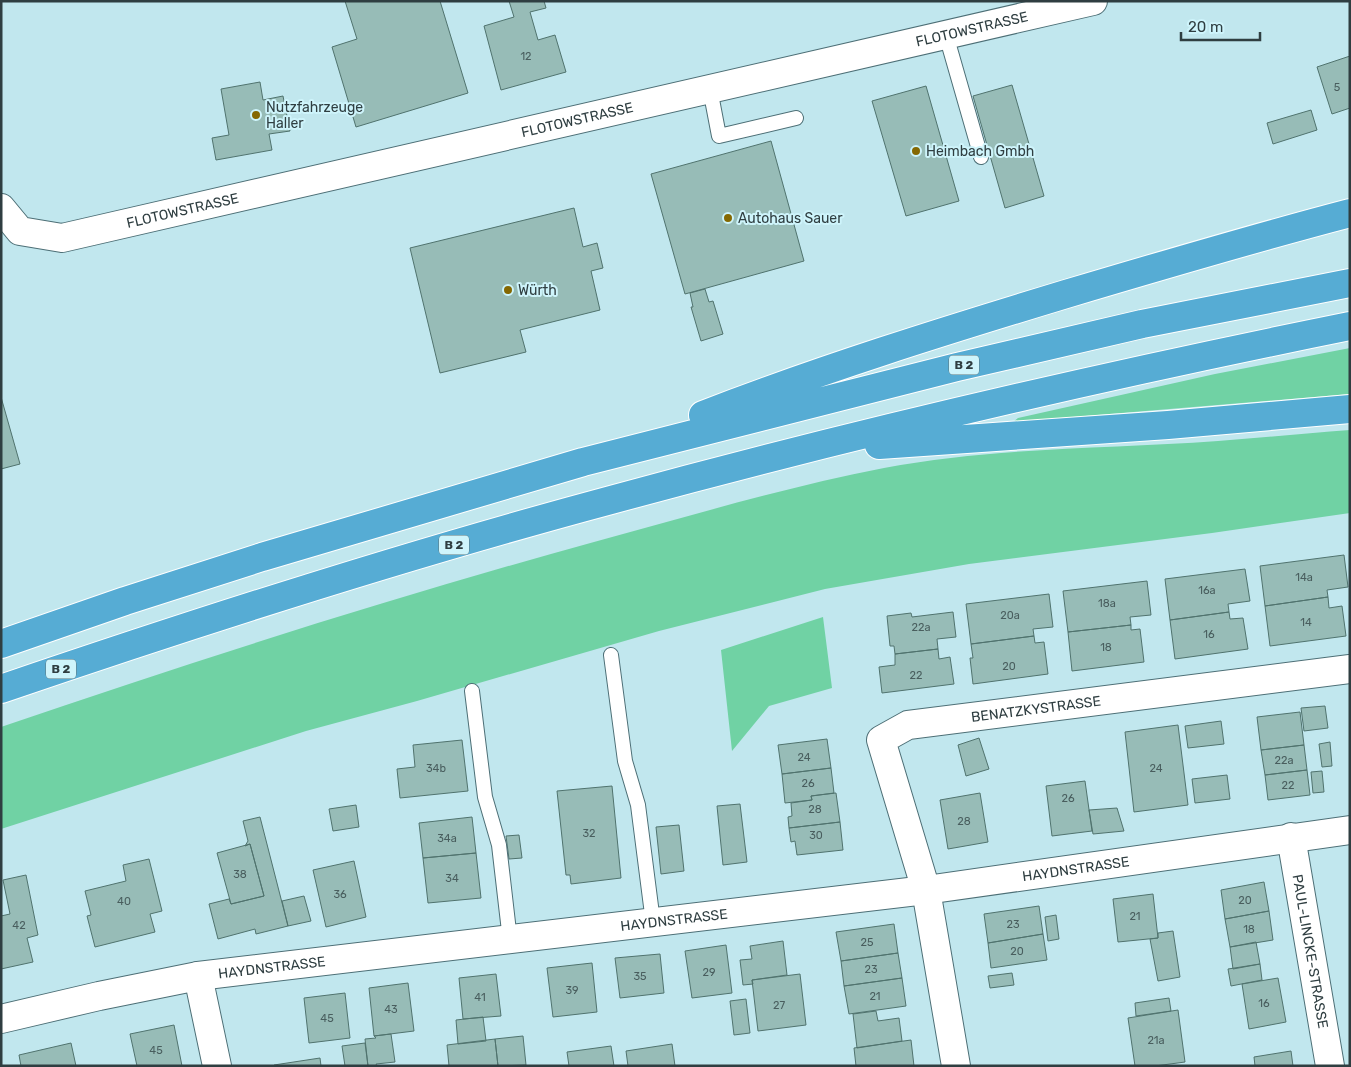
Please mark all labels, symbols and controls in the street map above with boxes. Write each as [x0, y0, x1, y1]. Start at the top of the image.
street label: FLOTOWSTRASSE [914, 8, 1030, 50]
scale bar [1181, 10, 1260, 42]
text: 20 m [1188, 18, 1223, 36]
house number: 12 [520, 50, 532, 63]
house number: 5 [1334, 81, 1341, 94]
place label: Nutzfahrzeuge Haller [266, 99, 363, 132]
street label: FLOTOWSTRASSE [519, 99, 635, 141]
marker: Nutzfahrzeuge Haller [250, 109, 262, 121]
place label: Heimbach Gmbh [926, 143, 1034, 160]
marker: Heimbach Gmbh [910, 145, 922, 157]
street label: FLOTOWSTRASSE [125, 190, 240, 232]
place label: Autohaus Sauer [738, 210, 843, 227]
marker: Autohaus Sauer [722, 212, 734, 224]
place label: Würth [518, 282, 557, 299]
marker: Würth [502, 284, 514, 296]
road number: B 2 [949, 356, 979, 374]
road number: B 2 [439, 536, 469, 554]
house number: 14a [1295, 571, 1313, 584]
house number: 16a [1198, 584, 1216, 597]
house number: 18a [1098, 597, 1116, 610]
house number: 20a [1000, 609, 1020, 622]
house number: 14 [1300, 616, 1312, 629]
house number: 22a [912, 621, 931, 634]
house number: 16 [1203, 628, 1215, 641]
house number: 18 [1100, 641, 1112, 654]
road number: B 2 [46, 660, 76, 679]
house number: 20 [1002, 660, 1016, 673]
house number: 22 [910, 669, 922, 682]
street label: BENATZKYSTRASSE [970, 693, 1102, 726]
house number: 24 [797, 751, 811, 764]
house number: 22a [1275, 754, 1294, 767]
house number: 34b [426, 762, 446, 775]
house number: 24 [1149, 762, 1163, 775]
house number: 26 [801, 777, 815, 790]
house number: 22 [1282, 779, 1294, 792]
house number: 26 [1061, 792, 1075, 805]
house number: 28 [808, 803, 822, 816]
house number: 28 [957, 815, 971, 828]
house number: 32 [582, 827, 596, 840]
house number: 30 [809, 829, 823, 842]
house number: 34a [437, 832, 457, 845]
street label: HAYDNSTRASSE [1021, 853, 1130, 885]
house number: 38 [233, 868, 247, 881]
house number: 34 [445, 872, 459, 885]
street label: PAUL-LINCKE-STRASSE [1288, 873, 1331, 1030]
house number: 36 [333, 888, 347, 901]
house number: 20 [1238, 894, 1252, 907]
house number: 40 [117, 895, 131, 908]
street label: HAYDNSTRASSE [620, 905, 729, 935]
house number: 21 [1129, 910, 1141, 923]
house number: 23 [1006, 918, 1020, 931]
house number: 42 [12, 919, 26, 932]
house number: 18 [1243, 923, 1255, 936]
house number: 25 [861, 936, 874, 949]
house number: 20 [1010, 945, 1024, 958]
street label: HAYDNSTRASSE [217, 953, 326, 983]
house number: 23 [864, 963, 878, 976]
house number: 29 [703, 966, 715, 979]
house number: 35 [633, 970, 647, 983]
house number: 39 [565, 984, 579, 997]
house number: 21 [869, 990, 881, 1003]
house number: 41 [474, 991, 486, 1004]
house number: 16 [1258, 997, 1270, 1010]
house number: 27 [773, 999, 785, 1012]
house number: 43 [384, 1003, 398, 1016]
house number: 45 [320, 1012, 334, 1025]
house number: 21a [1147, 1034, 1165, 1047]
house number: 45 [149, 1044, 163, 1057]

